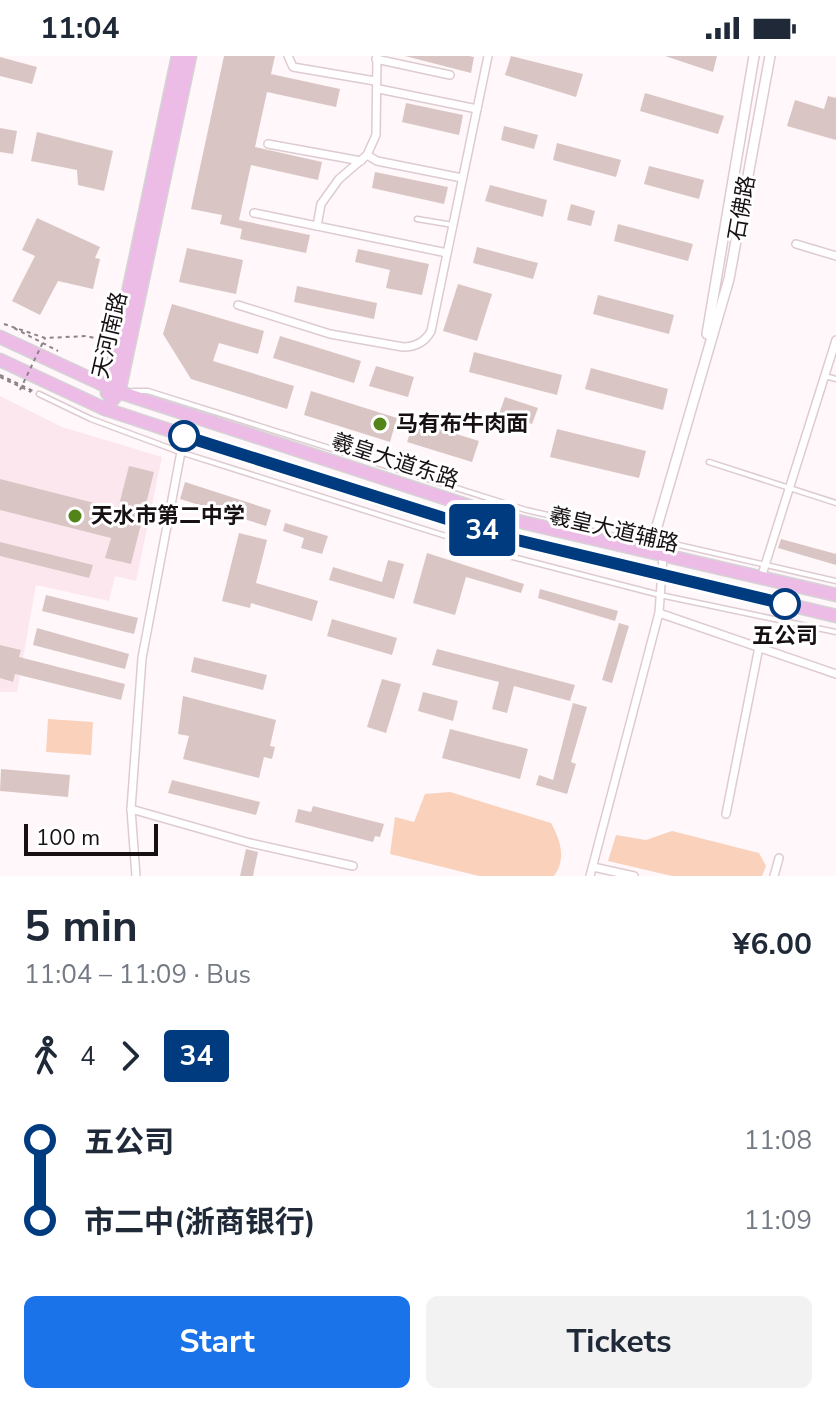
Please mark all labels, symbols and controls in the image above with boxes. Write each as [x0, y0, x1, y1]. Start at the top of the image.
text: 11:04 [40, 8, 119, 49]
street label: 石佛路 [721, 173, 763, 243]
street label: 天河南路 [85, 289, 135, 381]
place label: 马有布牛肉面 [396, 409, 528, 439]
marker: 马有布牛肉面 [371, 415, 389, 433]
unlabelled marker [169, 421, 199, 451]
street label: 羲皇大道东路 [328, 426, 462, 496]
place label: 天水市第二中学 [91, 501, 245, 531]
street label: 羲皇大道辅路 [546, 501, 682, 559]
line badge: 34 [446, 504, 518, 556]
marker: 天水市第二中学 [66, 507, 84, 525]
text: 34 [465, 511, 499, 549]
marker: 五公司 [770, 589, 800, 619]
place label: 五公司 [752, 621, 818, 651]
scale bar [24, 820, 158, 856]
text: 100 m [36, 823, 100, 853]
text: 5 min [24, 897, 138, 957]
text: ¥6.00 [733, 924, 812, 965]
text: 11:04 – 11:09 · Bus [24, 957, 251, 992]
icon: walk [24, 1034, 68, 1078]
icon: forward [108, 1034, 152, 1078]
text: 34 [180, 1037, 213, 1075]
text: 4 [80, 1039, 96, 1074]
text: 五公司 [84, 1122, 174, 1163]
text: 11:08 [744, 1123, 812, 1158]
text: 市二中(浙商银行) [84, 1202, 315, 1243]
text: 11:09 [744, 1203, 812, 1238]
button: Start [24, 1296, 410, 1388]
button: Tickets [426, 1296, 812, 1388]

